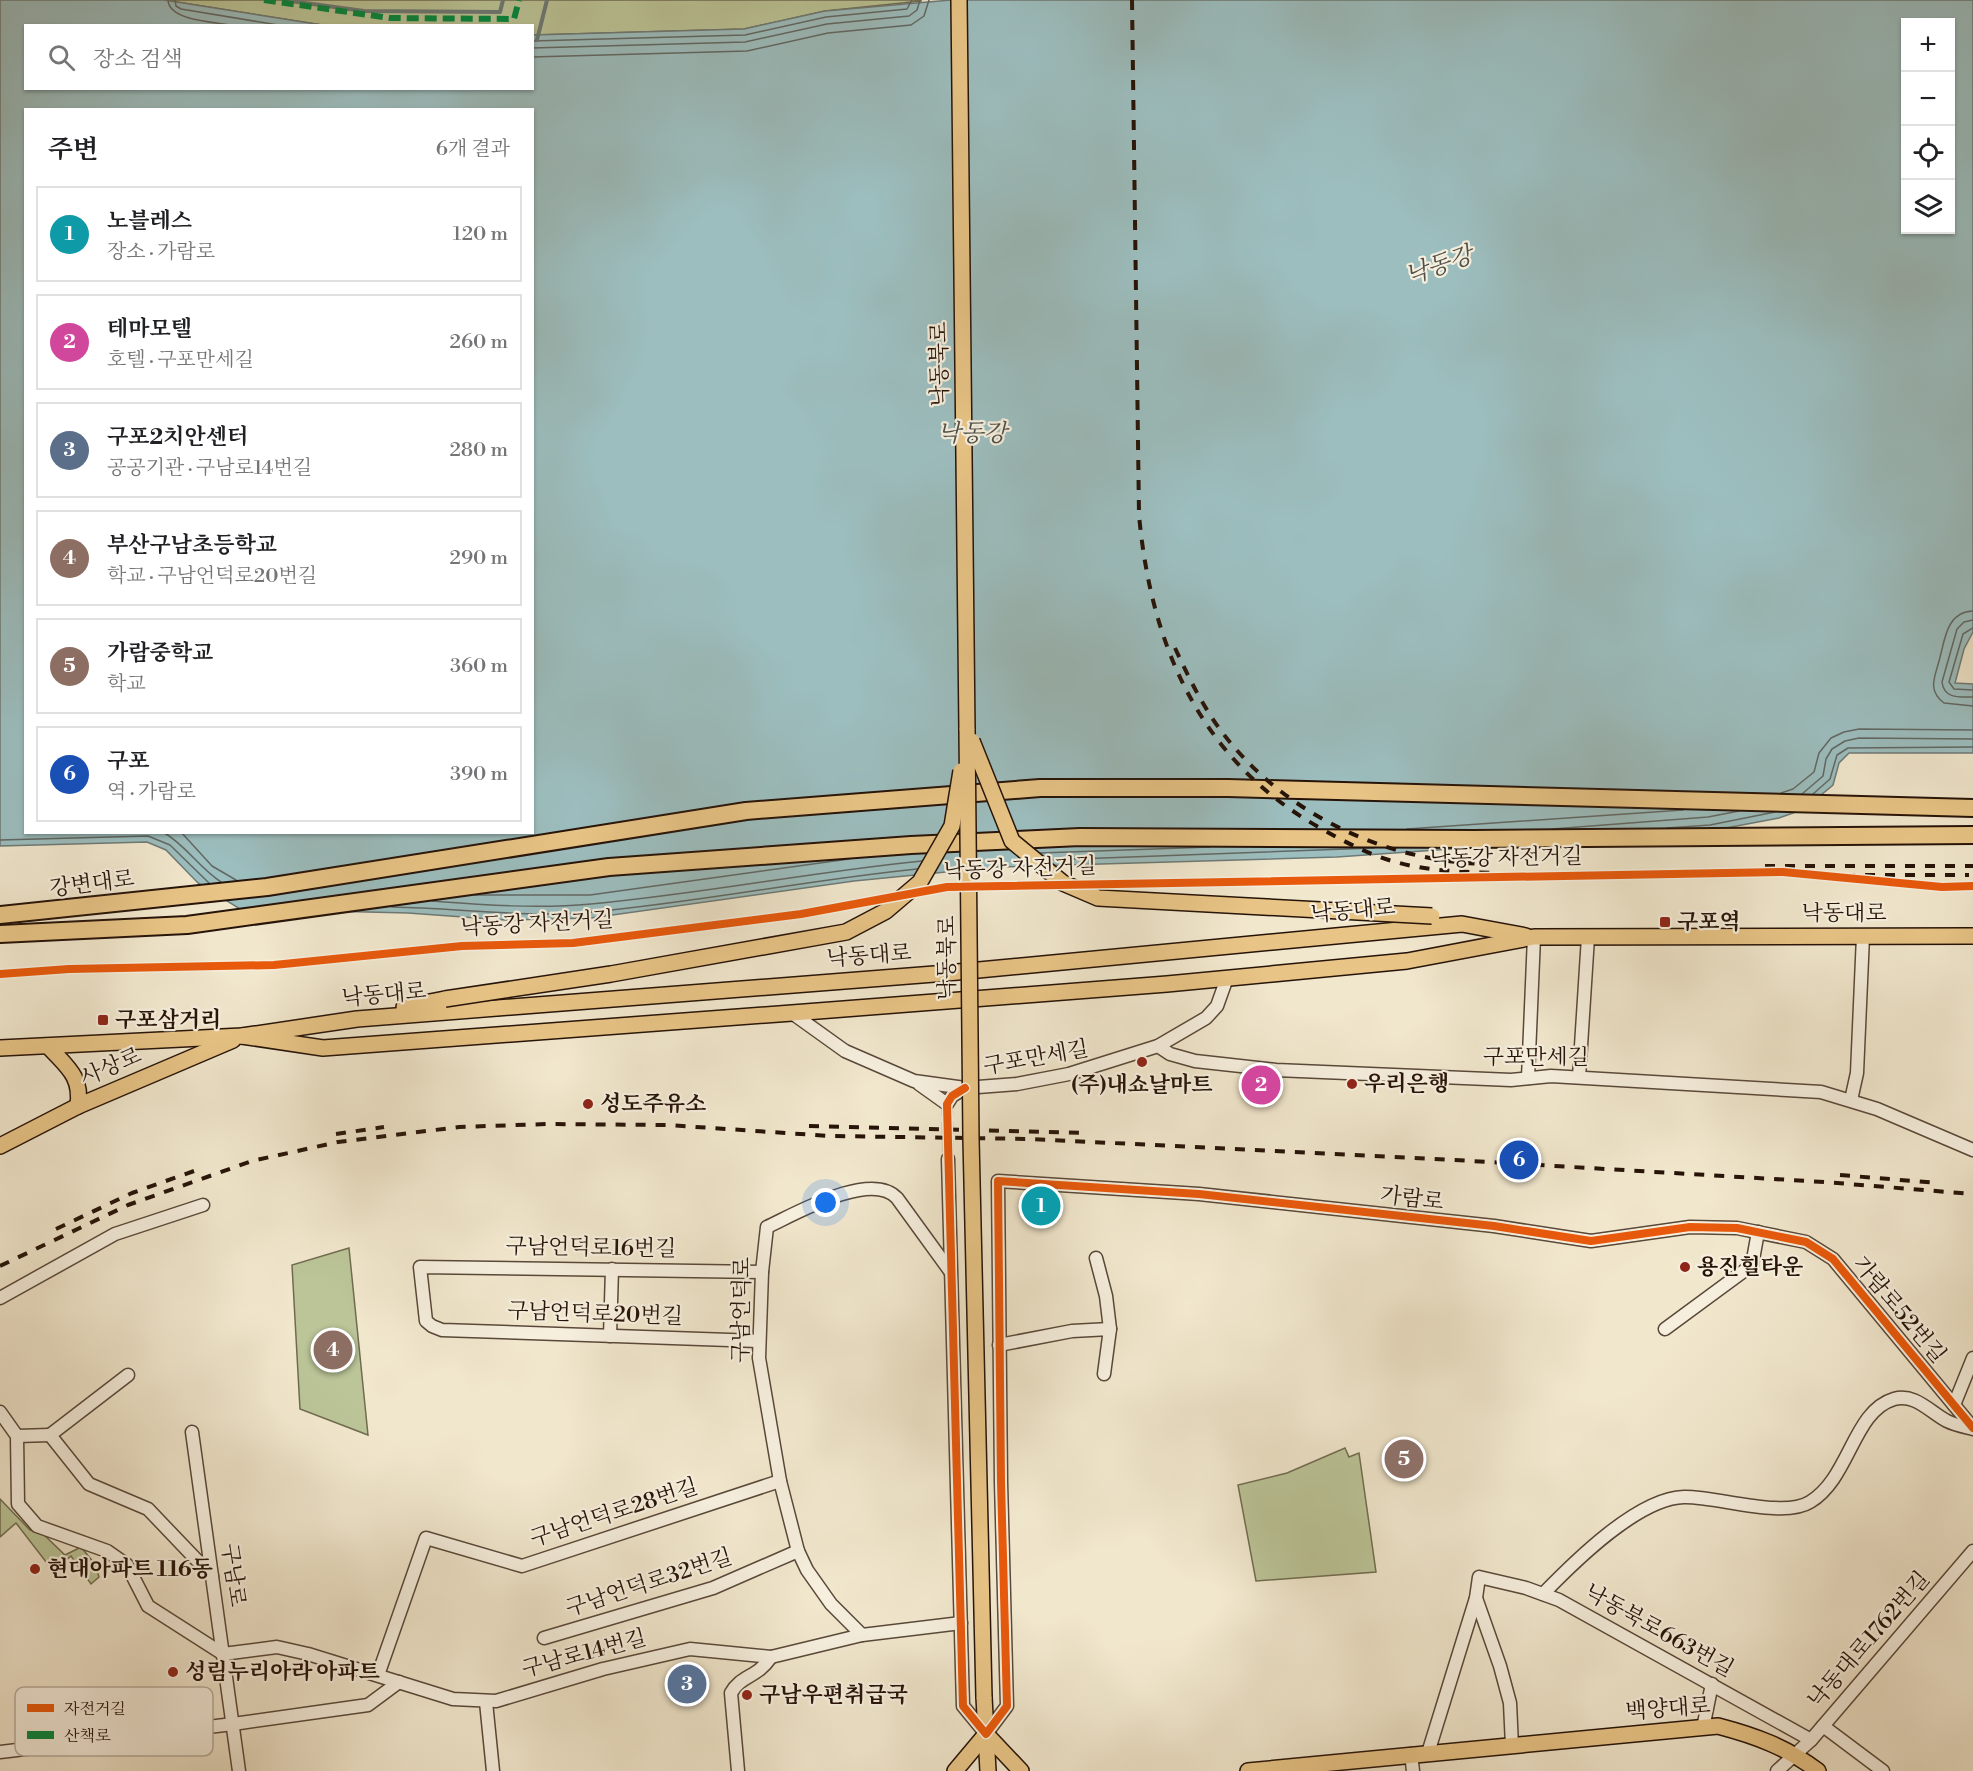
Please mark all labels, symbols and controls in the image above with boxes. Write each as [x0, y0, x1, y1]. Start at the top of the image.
map controls [1901, 18, 1955, 234]
button: + [1901, 18, 1955, 72]
search box [24, 24, 534, 90]
icon: search [45, 41, 78, 74]
text: 장소 검색 [93, 46, 183, 73]
button: − [1901, 72, 1955, 126]
button: locate [1901, 126, 1955, 180]
text: 주변 [48, 134, 98, 166]
text: 6개 결과 [436, 137, 510, 162]
button: layers [1901, 180, 1955, 234]
text: 노블레스 [107, 208, 192, 235]
text: 1 [65, 222, 74, 247]
text: 120 m [453, 222, 508, 247]
water label: 낙동강 [1401, 239, 1480, 292]
text: 장소 · 가람로 [107, 240, 215, 265]
text: 테마모텔 [107, 316, 192, 343]
street label: 낙동북로 [926, 321, 954, 407]
text: 2 [63, 330, 76, 355]
text: 260 m [450, 330, 508, 355]
text: 호텔 · 구포만세길 [107, 348, 254, 373]
water label: 낙동강 [937, 419, 1011, 449]
text: 구포2치안센터 [107, 424, 248, 451]
text: 3 [63, 438, 76, 463]
text: 280 m [449, 438, 508, 463]
text: 공공기관 · 구남로14번길 [107, 456, 312, 481]
text: 부산구남초등학교 [107, 532, 277, 559]
text: 4 [63, 546, 76, 571]
text: 290 m [450, 546, 508, 571]
text: 학교 · 구남언덕로20번길 [107, 564, 317, 589]
text: 가람중학교 [107, 640, 213, 667]
text: 5 [63, 654, 76, 679]
text: 360 m [450, 654, 508, 679]
text: 학교 [107, 672, 146, 697]
text: 구포 [107, 748, 150, 775]
text: 6 [63, 762, 76, 787]
text: 390 m [450, 762, 508, 787]
text: 역 · 가람로 [107, 780, 196, 805]
street label: 낙동강 자전거길 [1429, 843, 1583, 873]
street label: 낙동강 자전거길 [943, 853, 1097, 885]
street label: 강변대로 [48, 865, 136, 903]
street label: 낙동대로 [1309, 894, 1397, 928]
street label: 낙동대로 [1801, 900, 1887, 927]
street label: 낙동강 자전거길 [460, 907, 614, 941]
place label: 구포역 [1677, 909, 1741, 936]
street label: 낙동북로 [934, 915, 961, 1001]
marker: 구포역 [1658, 915, 1672, 929]
street label: 낙동대로 [826, 940, 912, 972]
street label: 낙동대로 [340, 978, 428, 1012]
place label: 구포삼거리 [115, 1007, 221, 1034]
marker: 구포삼거리 [96, 1013, 110, 1027]
street label: 구포만세길 [981, 1035, 1091, 1081]
street label: 사상로 [76, 1042, 146, 1092]
street label: 구포만세길 [1483, 1044, 1589, 1071]
marker: (주)내쇼날마트 [1135, 1055, 1149, 1069]
pin: 2 [1242, 1062, 1280, 1108]
place label: 우리은행 [1364, 1071, 1449, 1098]
place label: (주)내쇼날마트 [1071, 1072, 1213, 1099]
marker: 우리은행 [1345, 1077, 1359, 1091]
place label: 성도주유소 [600, 1091, 706, 1118]
marker: 성도주유소 [581, 1097, 595, 1111]
pin: 6 [1500, 1138, 1538, 1182]
street label: 가람로 [1379, 1182, 1445, 1216]
pin: 1 [1022, 1184, 1060, 1228]
your location [811, 1188, 840, 1217]
street label: 구남언덕로16번길 [505, 1233, 677, 1263]
street label: 가람로52번길 [1847, 1251, 1951, 1369]
place label: 용진힐타운 [1697, 1254, 1803, 1281]
street label: 구남언덕로 [728, 1257, 756, 1363]
marker: 용진힐타운 [1678, 1260, 1692, 1274]
street label: 구남언덕로20번길 [507, 1297, 683, 1331]
pin: 4 [314, 1328, 352, 1372]
pin: 5 [1384, 1436, 1424, 1482]
street label: 구남언덕로28번길 [527, 1473, 701, 1553]
street label: 구남로 [215, 1542, 251, 1608]
street label: 구남언덕로32번길 [562, 1543, 736, 1623]
place label: 현대아파트 116동 [47, 1556, 213, 1583]
marker: 현대아파트 116동 [28, 1562, 42, 1576]
street label: 낙동대로1762번길 [1802, 1566, 1936, 1714]
street label: 낙동북로663번길 [1580, 1579, 1738, 1683]
street label: 구남로14번길 [519, 1624, 649, 1684]
place label: 성림누리아라 아파트 [185, 1659, 381, 1686]
pin: 3 [668, 1662, 706, 1706]
marker: 성림누리아라 아파트 [166, 1665, 180, 1679]
place label: 구남우편취급국 [759, 1682, 909, 1709]
legend [15, 1687, 213, 1756]
marker: 구남우편취급국 [740, 1688, 754, 1702]
street label: 백양대로 [1625, 1693, 1711, 1725]
text: 자전거길 [64, 1699, 126, 1719]
text: 산책로 [64, 1726, 111, 1746]

